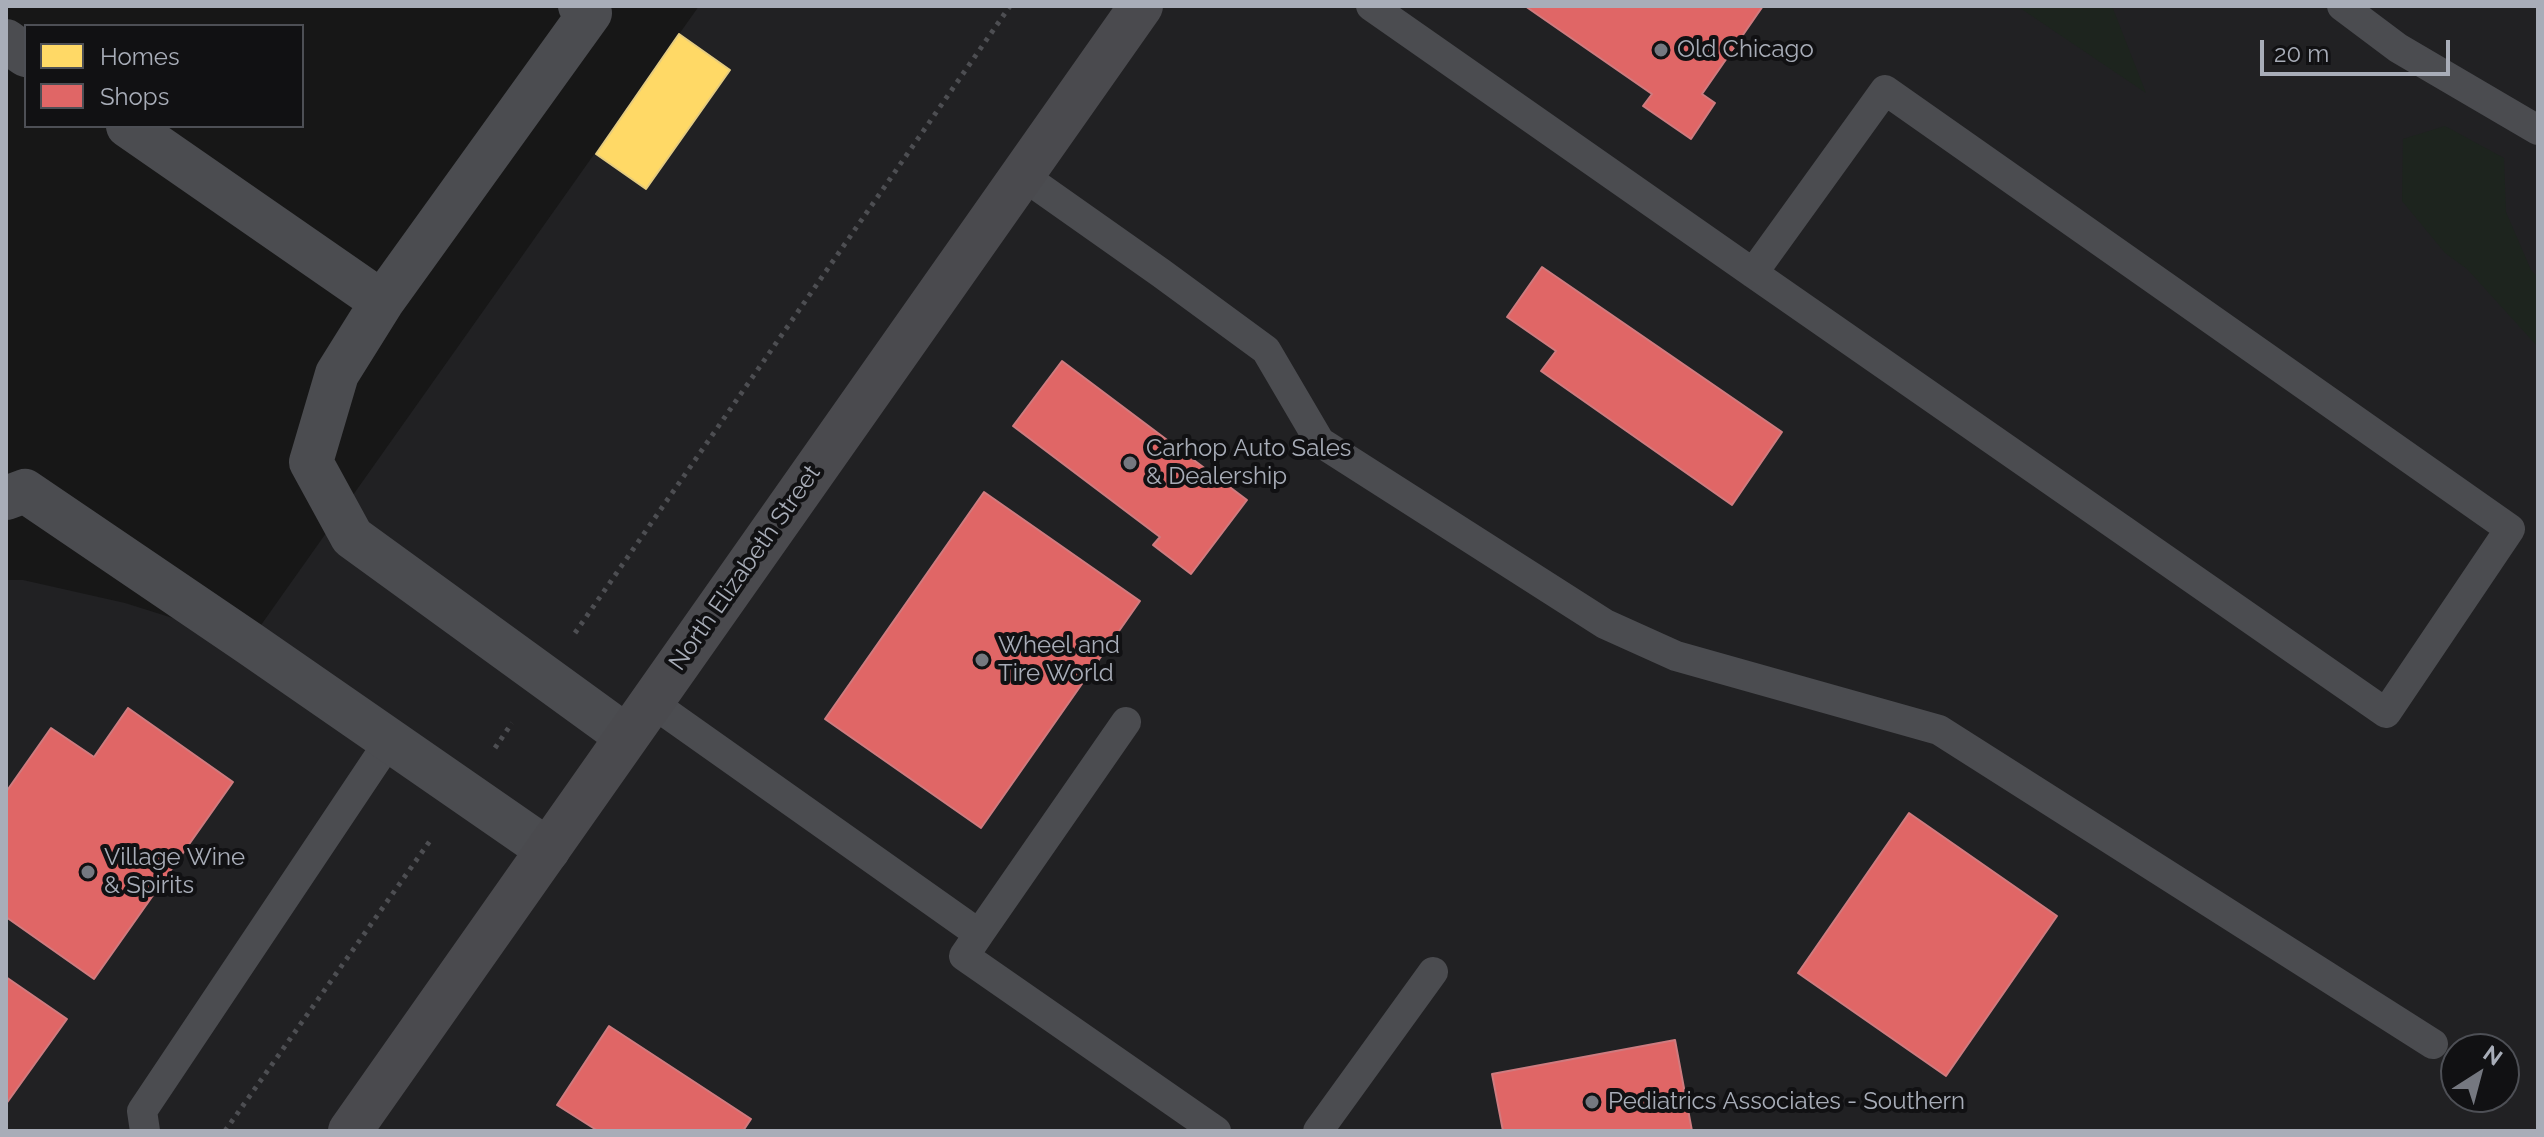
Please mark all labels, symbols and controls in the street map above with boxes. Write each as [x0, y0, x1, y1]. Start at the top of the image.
legend [24, 24, 304, 128]
scale bar [2264, 24, 2454, 74]
place label: Old Chicago [1677, 36, 1814, 64]
text: 20 m [2274, 39, 2329, 68]
marker: Old Chicago [1652, 41, 1670, 59]
text: Homes [100, 42, 180, 71]
text: Shops [100, 82, 169, 111]
place label: Carhop Auto Sales & Dealership [1146, 435, 1351, 491]
marker: Carhop Auto Sales & Dealership [1121, 454, 1139, 472]
street label: North Elizabeth Street [663, 460, 827, 676]
place label: Wheel and Tire World [998, 632, 1120, 688]
marker: Wheel and Tire World [973, 651, 991, 669]
place label: Village Wine & Spirits [104, 844, 245, 900]
marker: Village Wine & Spirits [79, 863, 97, 881]
north arrow [2440, 1033, 2520, 1113]
text: N [2478, 1040, 2507, 1071]
place label: Pediatrics Associates - Southern [1608, 1088, 1965, 1116]
marker: Pediatrics Associates - Southern [1583, 1093, 1601, 1111]

